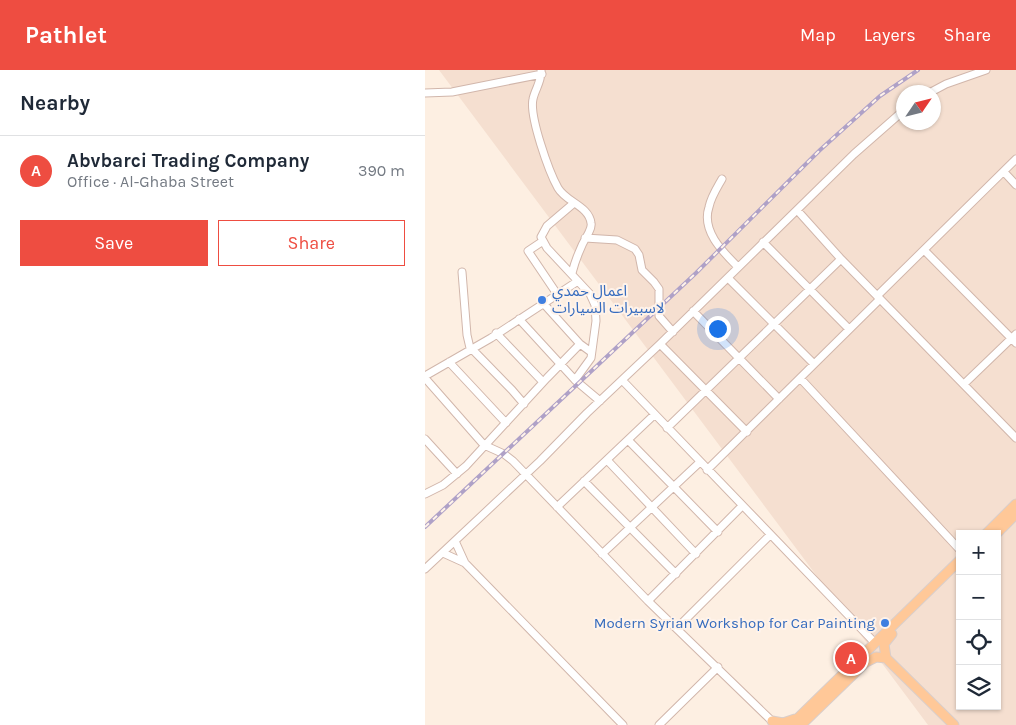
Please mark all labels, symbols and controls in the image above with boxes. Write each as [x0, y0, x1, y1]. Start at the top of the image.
text: Pathlet [25, 21, 107, 49]
text: Map [800, 24, 836, 46]
text: Layers [864, 24, 916, 46]
text: Share [944, 24, 991, 46]
north arrow [896, 85, 941, 130]
text: Nearby [20, 91, 90, 115]
text: Abvbarci Trading Company [67, 150, 309, 172]
text: A [31, 161, 41, 180]
text: 390 m [358, 161, 405, 180]
text: Office · Al-Ghaba Street [67, 172, 234, 191]
button: Save [20, 220, 208, 266]
button: Share [218, 220, 405, 266]
place label: اعمال حمدي لاسبيرات السيارات [552, 282, 665, 317]
marker: اعمال حمدي لاسبيرات السيارات [536, 294, 548, 306]
your location [705, 316, 731, 342]
map controls [956, 530, 1001, 710]
button: + [956, 530, 1001, 575]
button: − [956, 575, 1001, 620]
place label: Modern Syrian Workshop for Car Painting [594, 614, 876, 632]
marker: Modern Syrian Workshop for Car Painting [879, 617, 891, 629]
button: locate [956, 620, 1001, 665]
pin: A [835, 639, 867, 677]
button: layers [956, 665, 1001, 710]

